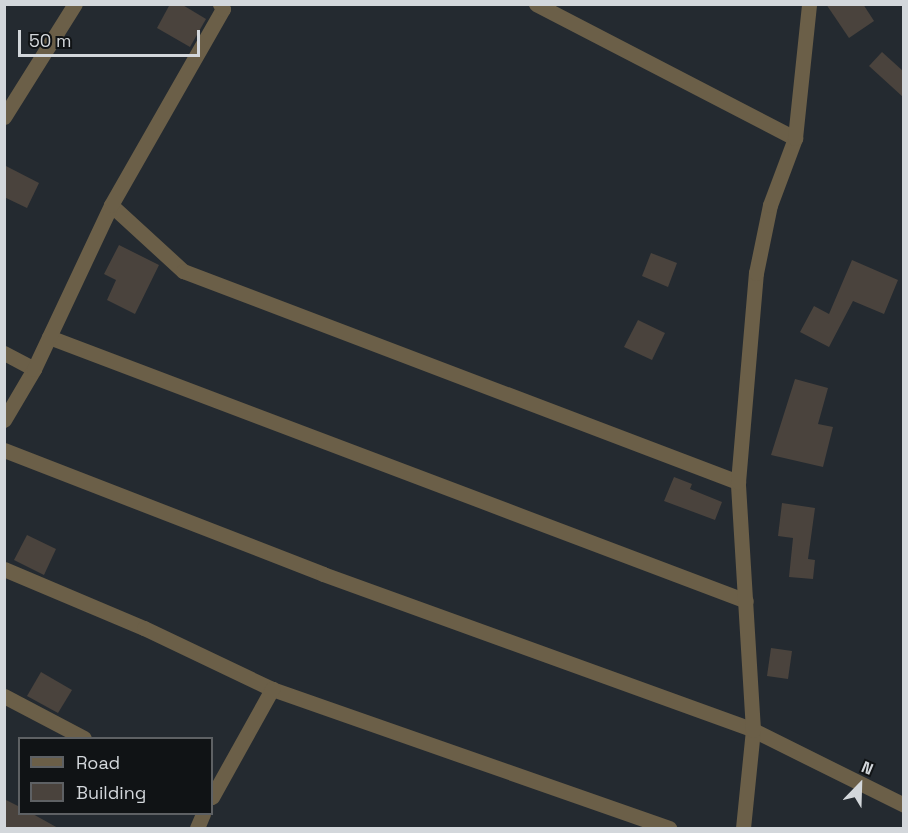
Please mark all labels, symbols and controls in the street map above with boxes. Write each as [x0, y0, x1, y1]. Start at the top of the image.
scale bar [21, 18, 202, 56]
text: 50 m [29, 29, 71, 52]
legend [18, 737, 213, 815]
text: Road [76, 751, 120, 774]
north arrow [830, 755, 890, 815]
text: N [858, 756, 876, 780]
text: Building [76, 781, 146, 804]

